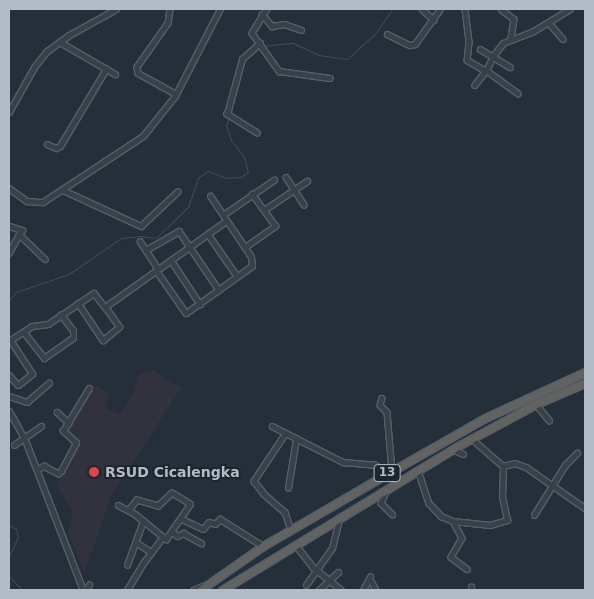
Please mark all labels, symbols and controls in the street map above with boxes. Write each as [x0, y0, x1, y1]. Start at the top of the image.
road number: 13 [373, 463, 401, 482]
place label: RSUD Cicalengka [105, 464, 240, 480]
marker: RSUD Cicalengka [87, 465, 101, 479]

